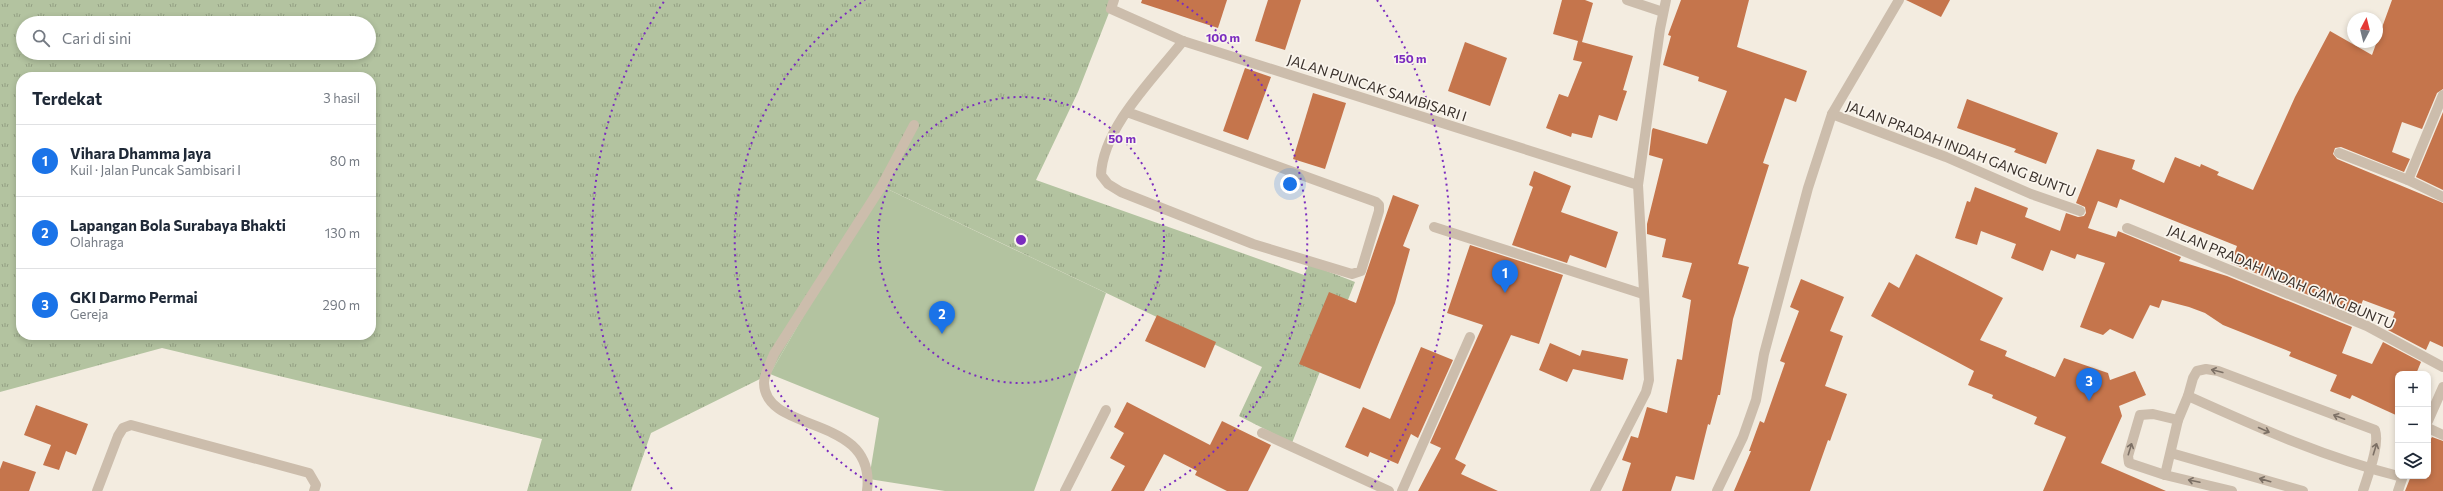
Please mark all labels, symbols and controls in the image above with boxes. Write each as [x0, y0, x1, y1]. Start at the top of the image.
north arrow [2347, 12, 2383, 48]
search box [16, 16, 376, 60]
icon: search [30, 27, 52, 49]
text: Cari di sini [62, 29, 131, 47]
text: 100 m [1206, 30, 1240, 44]
street label: JALAN PUNCAK SAMBISARI I [1285, 50, 1469, 125]
text: 150 m [1393, 51, 1427, 65]
text: Terdekat [32, 88, 102, 109]
text: 3 hasil [323, 90, 360, 106]
street label: JALAN PRADAH INDAH GANG BUNTU [1844, 97, 2079, 200]
text: 50 m [1108, 131, 1136, 145]
text: Vihara Dhamma Jaya [70, 144, 211, 162]
text: 1 [42, 153, 48, 169]
text: 80 m [330, 153, 360, 169]
text: Kuil · Jalan Puncak Sambisari I [70, 162, 241, 178]
your location [1280, 174, 1300, 194]
text: Lapangan Bola Surabaya Bhakti [70, 216, 286, 234]
street label: JALAN PRADAH INDAH GANG BUNTU [2165, 221, 2397, 332]
text: 2 [41, 225, 49, 241]
text: 130 m [325, 225, 360, 241]
centre of rings [1014, 233, 1028, 247]
text: Olahraga [70, 234, 124, 250]
pin: 1 [1492, 260, 1518, 293]
text: GKI Darmo Permai [70, 288, 198, 306]
text: 3 [41, 297, 49, 313]
text: 290 m [323, 297, 360, 313]
pin: 2 [929, 301, 955, 334]
text: Gereja [70, 306, 108, 322]
one-way arrow [2210, 367, 2223, 375]
pin: 3 [2076, 368, 2102, 401]
map controls [2395, 371, 2431, 479]
button: + [2395, 371, 2431, 407]
button: − [2395, 407, 2431, 443]
one-way arrow [2333, 412, 2345, 420]
one-way arrow [2257, 427, 2269, 434]
one-way arrow [2127, 442, 2134, 455]
one-way arrow [2372, 443, 2379, 456]
button: layers [2395, 443, 2431, 479]
one-way arrow [2188, 476, 2201, 484]
one-way arrow [2259, 476, 2272, 483]

